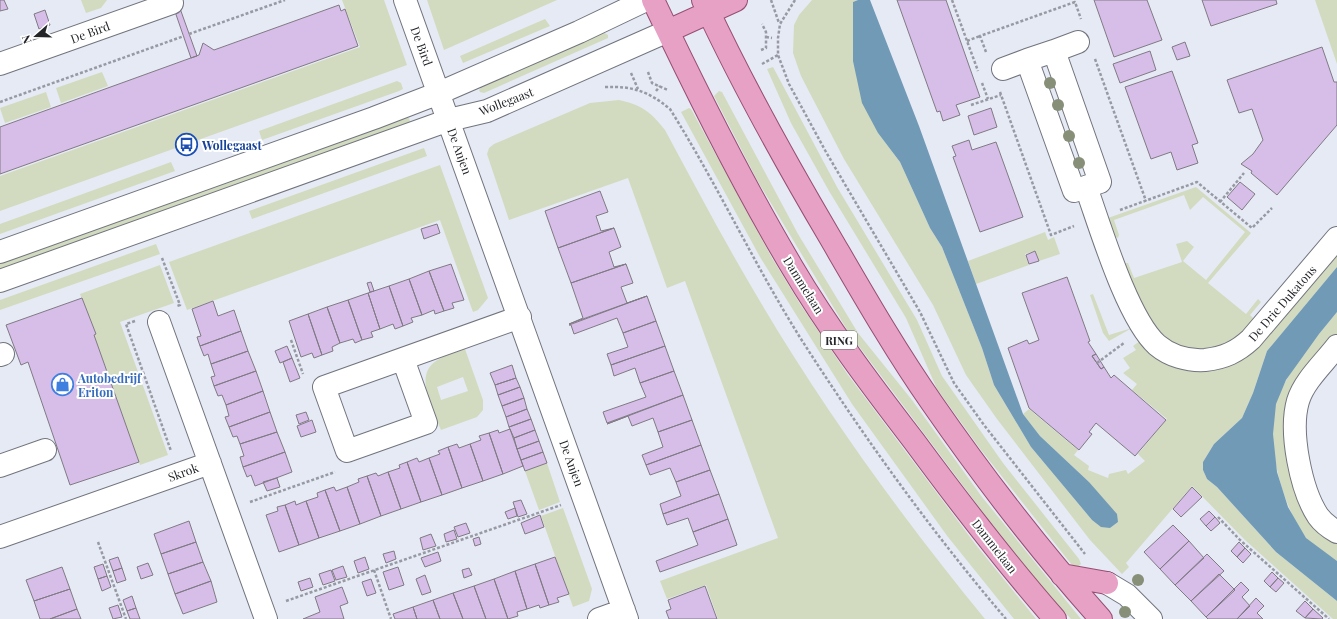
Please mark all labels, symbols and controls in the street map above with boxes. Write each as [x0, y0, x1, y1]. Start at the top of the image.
north arrow [16, 16, 56, 56]
street label: De Bird [68, 18, 112, 46]
street label: De Bird [408, 24, 436, 68]
text: N [18, 33, 35, 46]
street label: Wollegaast [476, 83, 536, 119]
street label: De Anjen [444, 125, 476, 177]
bus stop icon: Wollegaast [174, 132, 200, 158]
place label: Wollegaast [201, 137, 262, 153]
street label: Dammelaan [780, 253, 828, 317]
street label: De Drie Dukatons [1245, 262, 1319, 344]
road number: RING [821, 331, 857, 349]
place label: Autobedrijf Eriton [77, 370, 143, 400]
shop icon: Autobedrijf Eriton [50, 372, 76, 398]
street label: De Anjen [556, 437, 588, 489]
street label: Skrok [166, 459, 201, 485]
street label: Dammelaan [969, 516, 1021, 576]

